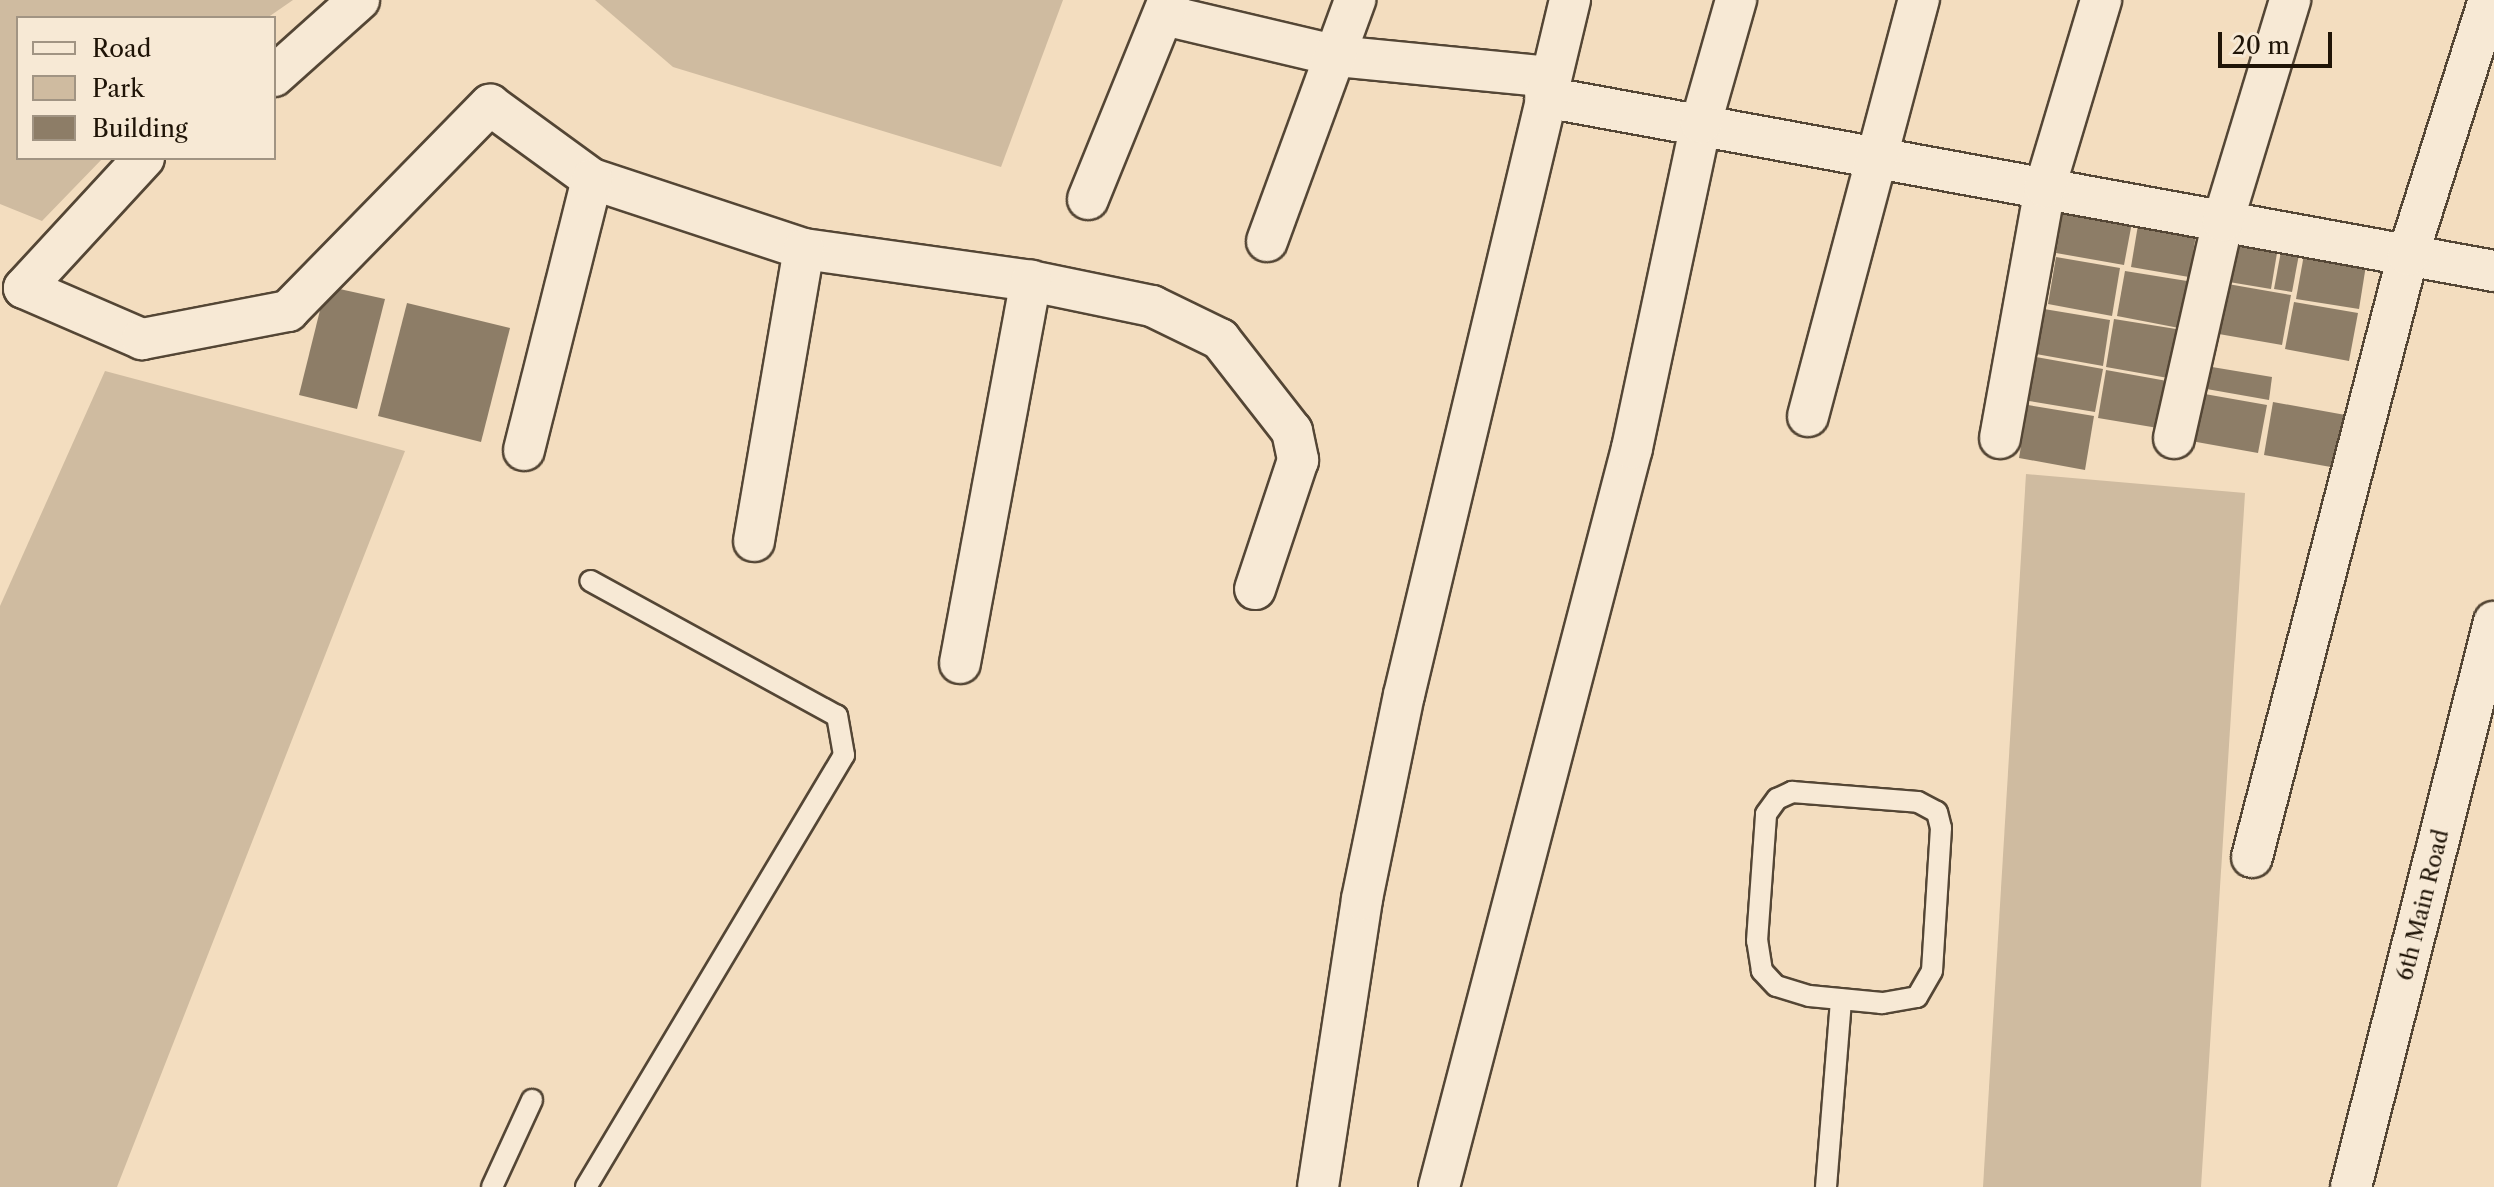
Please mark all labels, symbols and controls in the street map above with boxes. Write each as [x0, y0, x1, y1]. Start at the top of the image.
legend [16, 16, 276, 160]
scale bar [2222, 16, 2336, 66]
text: 20 m [2232, 31, 2290, 60]
text: Road [92, 34, 151, 63]
text: Park [92, 74, 144, 103]
text: Building [92, 114, 188, 143]
street label: 6th Main Road [2391, 827, 2455, 983]

